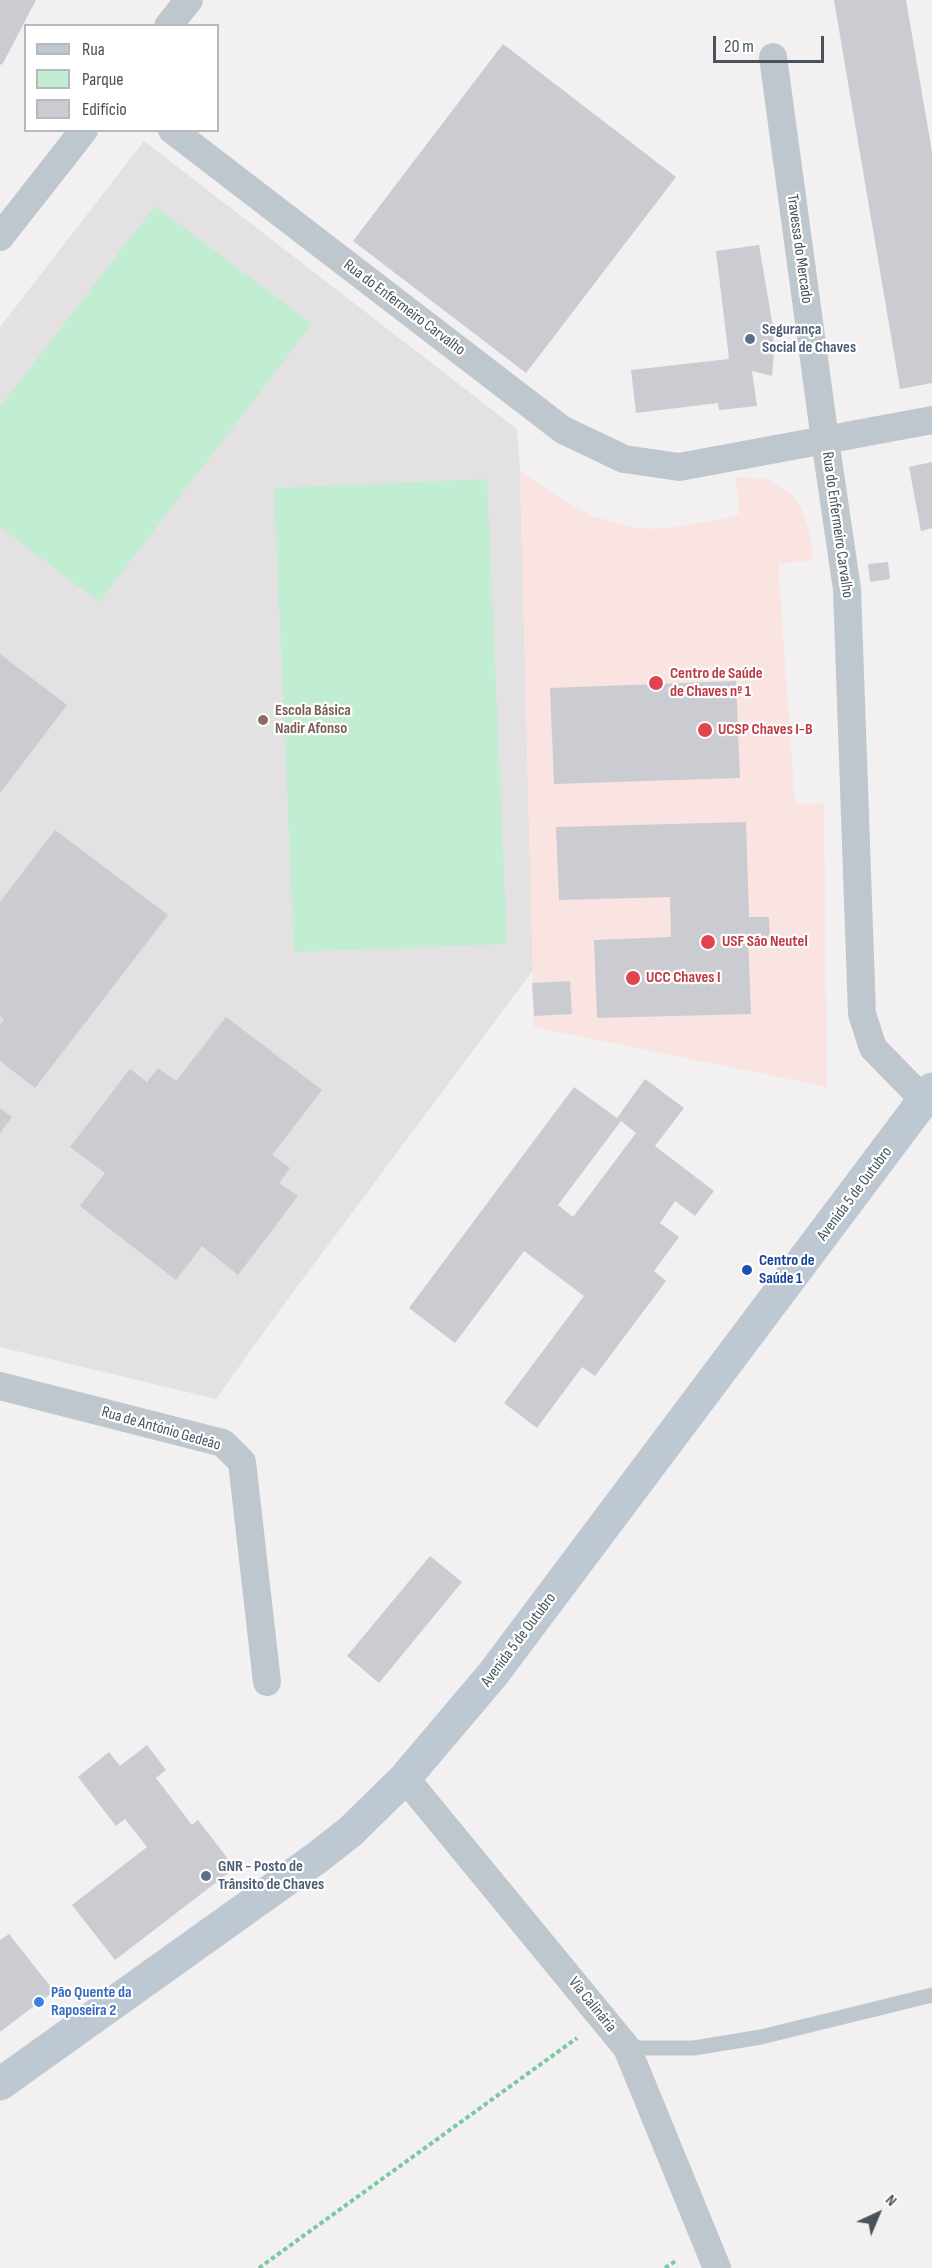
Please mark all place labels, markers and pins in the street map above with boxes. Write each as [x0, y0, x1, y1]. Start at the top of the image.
place label: Segurança Social de Chaves [762, 320, 856, 358]
marker: Segurança Social de Chaves [743, 332, 757, 346]
place label: Centro de Saúde de Chaves nº 1 [670, 664, 763, 702]
marker: Centro de Saúde de Chaves nº 1 [647, 674, 665, 692]
place label: Escola Básica Nadir Afonso [275, 701, 351, 739]
marker: Escola Básica Nadir Afonso [256, 713, 270, 727]
place label: UCSP Chaves I-B [718, 720, 813, 740]
marker: UCSP Chaves I-B [696, 721, 714, 739]
place label: USF São Neutel [722, 932, 808, 952]
marker: USF São Neutel [699, 933, 717, 951]
place label: UCC Chaves I [646, 968, 721, 988]
marker: UCC Chaves I [624, 969, 642, 987]
place label: Centro de Saúde 1 [759, 1251, 814, 1289]
marker: Centro de Saúde 1 [740, 1263, 754, 1277]
place label: GNR - Posto de Trânsito de Chaves [218, 1857, 324, 1895]
marker: GNR - Posto de Trânsito de Chaves [199, 1869, 213, 1883]
place label: Pão Quente da Raposeira 2 [51, 1983, 131, 2021]
marker: Pão Quente da Raposeira 2 [32, 1995, 46, 2009]

